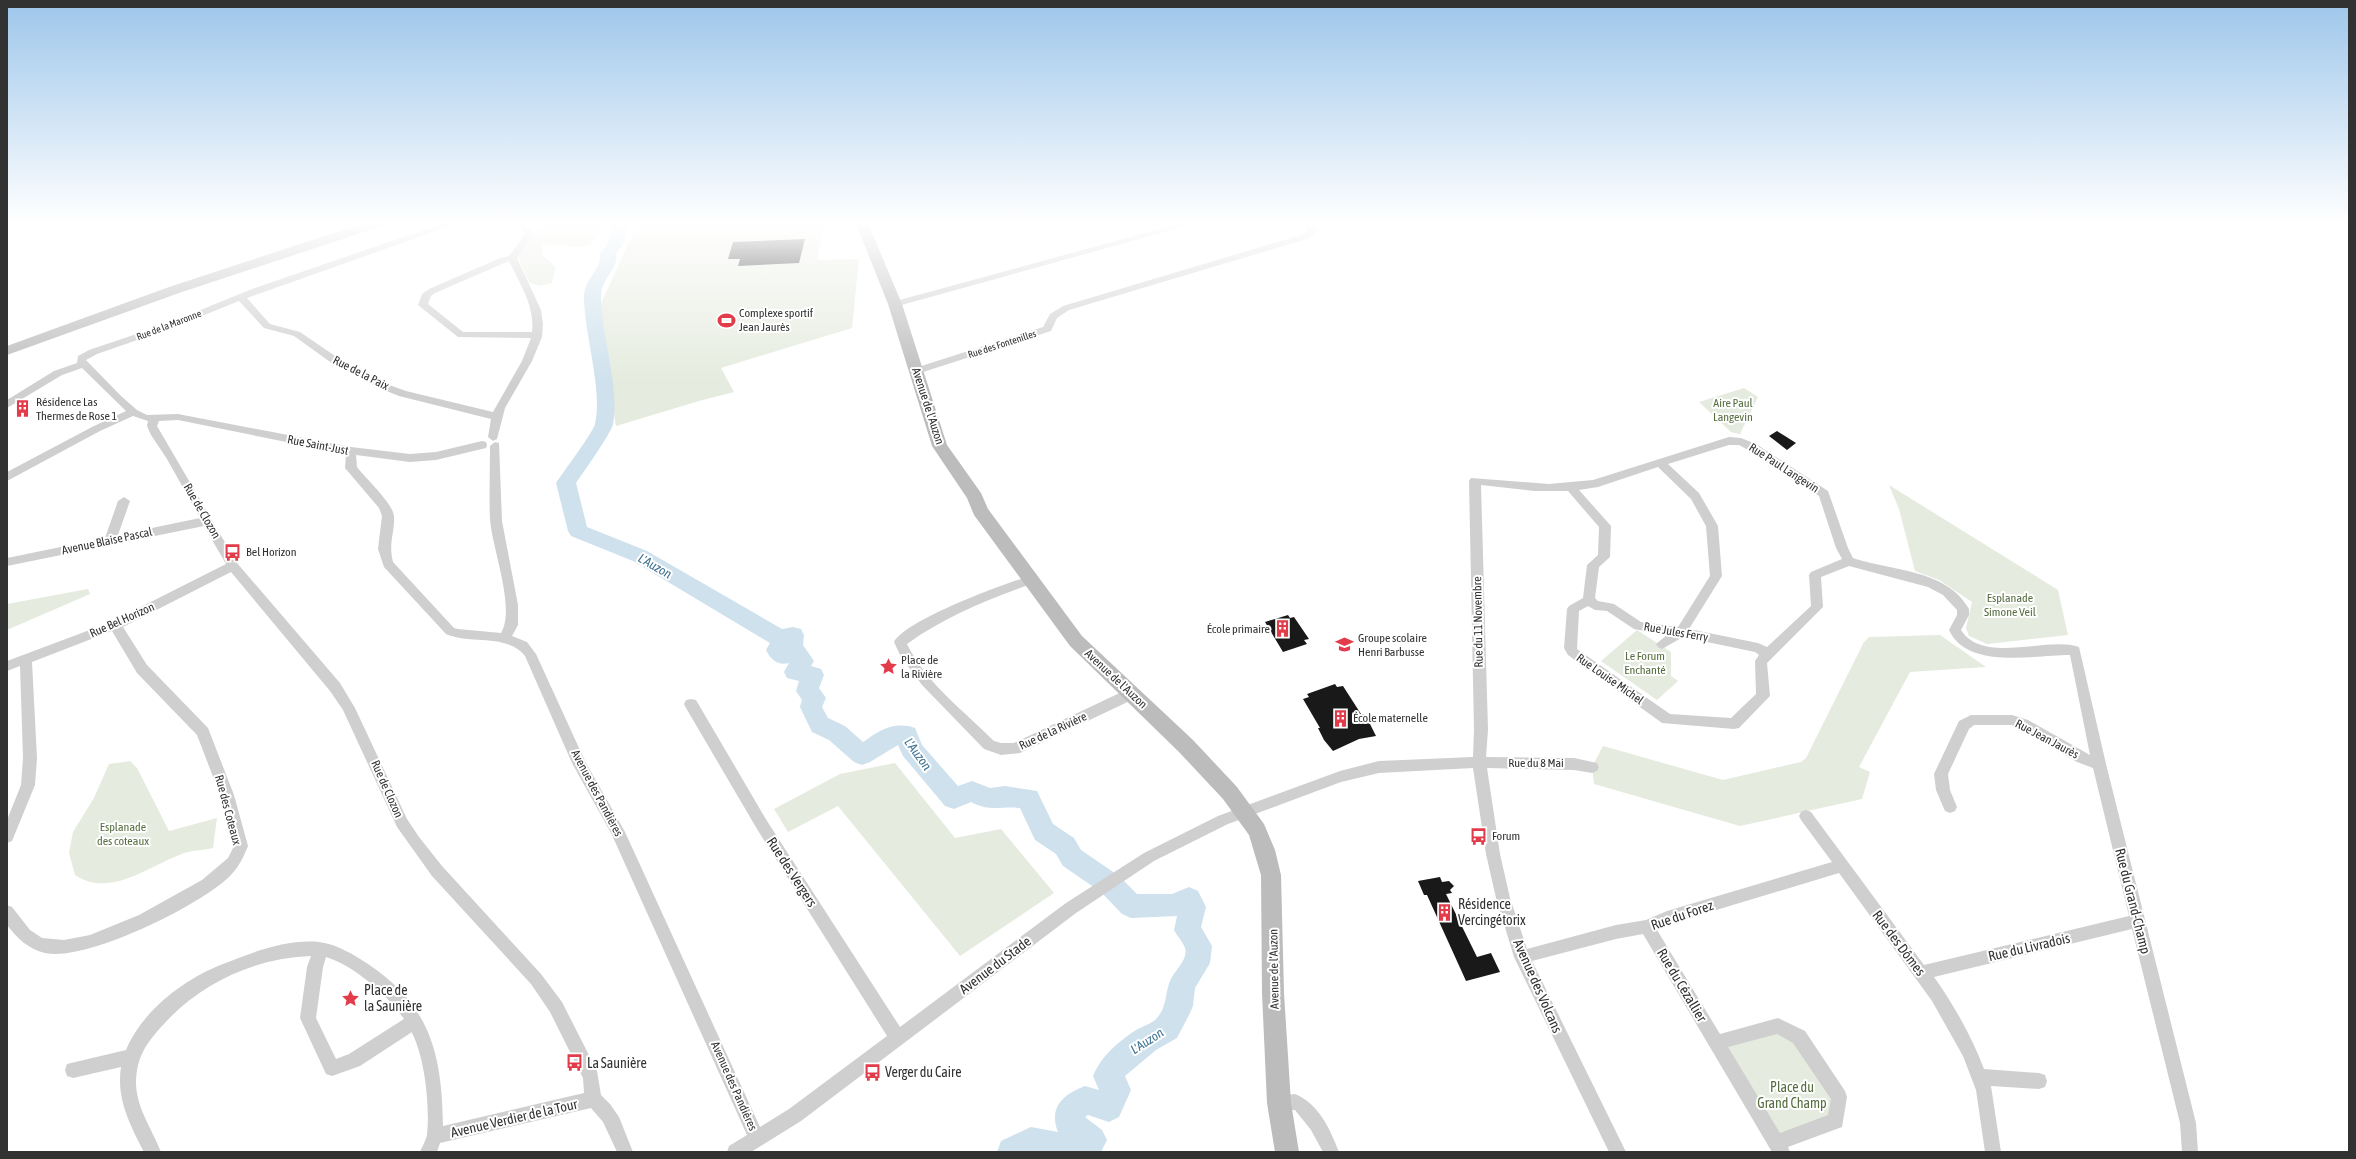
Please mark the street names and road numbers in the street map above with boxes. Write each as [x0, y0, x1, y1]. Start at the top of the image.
street label: Rue de la Maronne [135, 307, 203, 342]
street label: Rue des Fontenilles [967, 328, 1038, 360]
street label: Rue de la Paix [331, 353, 391, 393]
street label: Avenue de l'Auzon [909, 366, 947, 446]
street label: Rue Saint-Just [286, 432, 350, 458]
street label: Rue Paul Langevin [1746, 440, 1822, 496]
street label: Rue de Clozon [181, 481, 223, 541]
street label: Avenue Blaise Pascal [61, 524, 154, 557]
street label: Rue du 11 Novembre [1470, 576, 1486, 668]
street label: Rue Bel Horizon [87, 599, 157, 641]
street label: Rue Jules Ferry [1643, 619, 1709, 645]
street label: Avenue de l'Auzon [1082, 647, 1150, 711]
street label: Rue Louise Michel [1574, 651, 1647, 708]
street label: Rue de la Rivière [1017, 709, 1089, 753]
street label: Rue Jean Jaurès [2013, 716, 2081, 762]
street label: Avenue des Pandières [568, 747, 626, 839]
street label: Rue du 8 Mai [1508, 756, 1564, 770]
street label: Rue de Clozon [368, 758, 406, 820]
street label: Rue des Coteaux [212, 773, 244, 847]
street label: Rue des Vergers [764, 834, 820, 910]
street label: Rue du Grand-Champ [2112, 846, 2154, 956]
street label: Rue du Forez [1649, 897, 1715, 933]
street label: Rue des Dômes [1869, 907, 1929, 979]
street label: Avenue de l'Auzon [1266, 929, 1282, 1009]
street label: Rue du Livradois [1987, 930, 2072, 964]
street label: Avenue du Stade [956, 933, 1034, 997]
street label: Avenue des Volcans [1510, 937, 1566, 1035]
street label: Rue du Cézallier [1654, 945, 1711, 1025]
street label: Avenue des Pandières [708, 1039, 760, 1133]
street label: Avenue Verdier de la Tour [449, 1095, 580, 1140]

